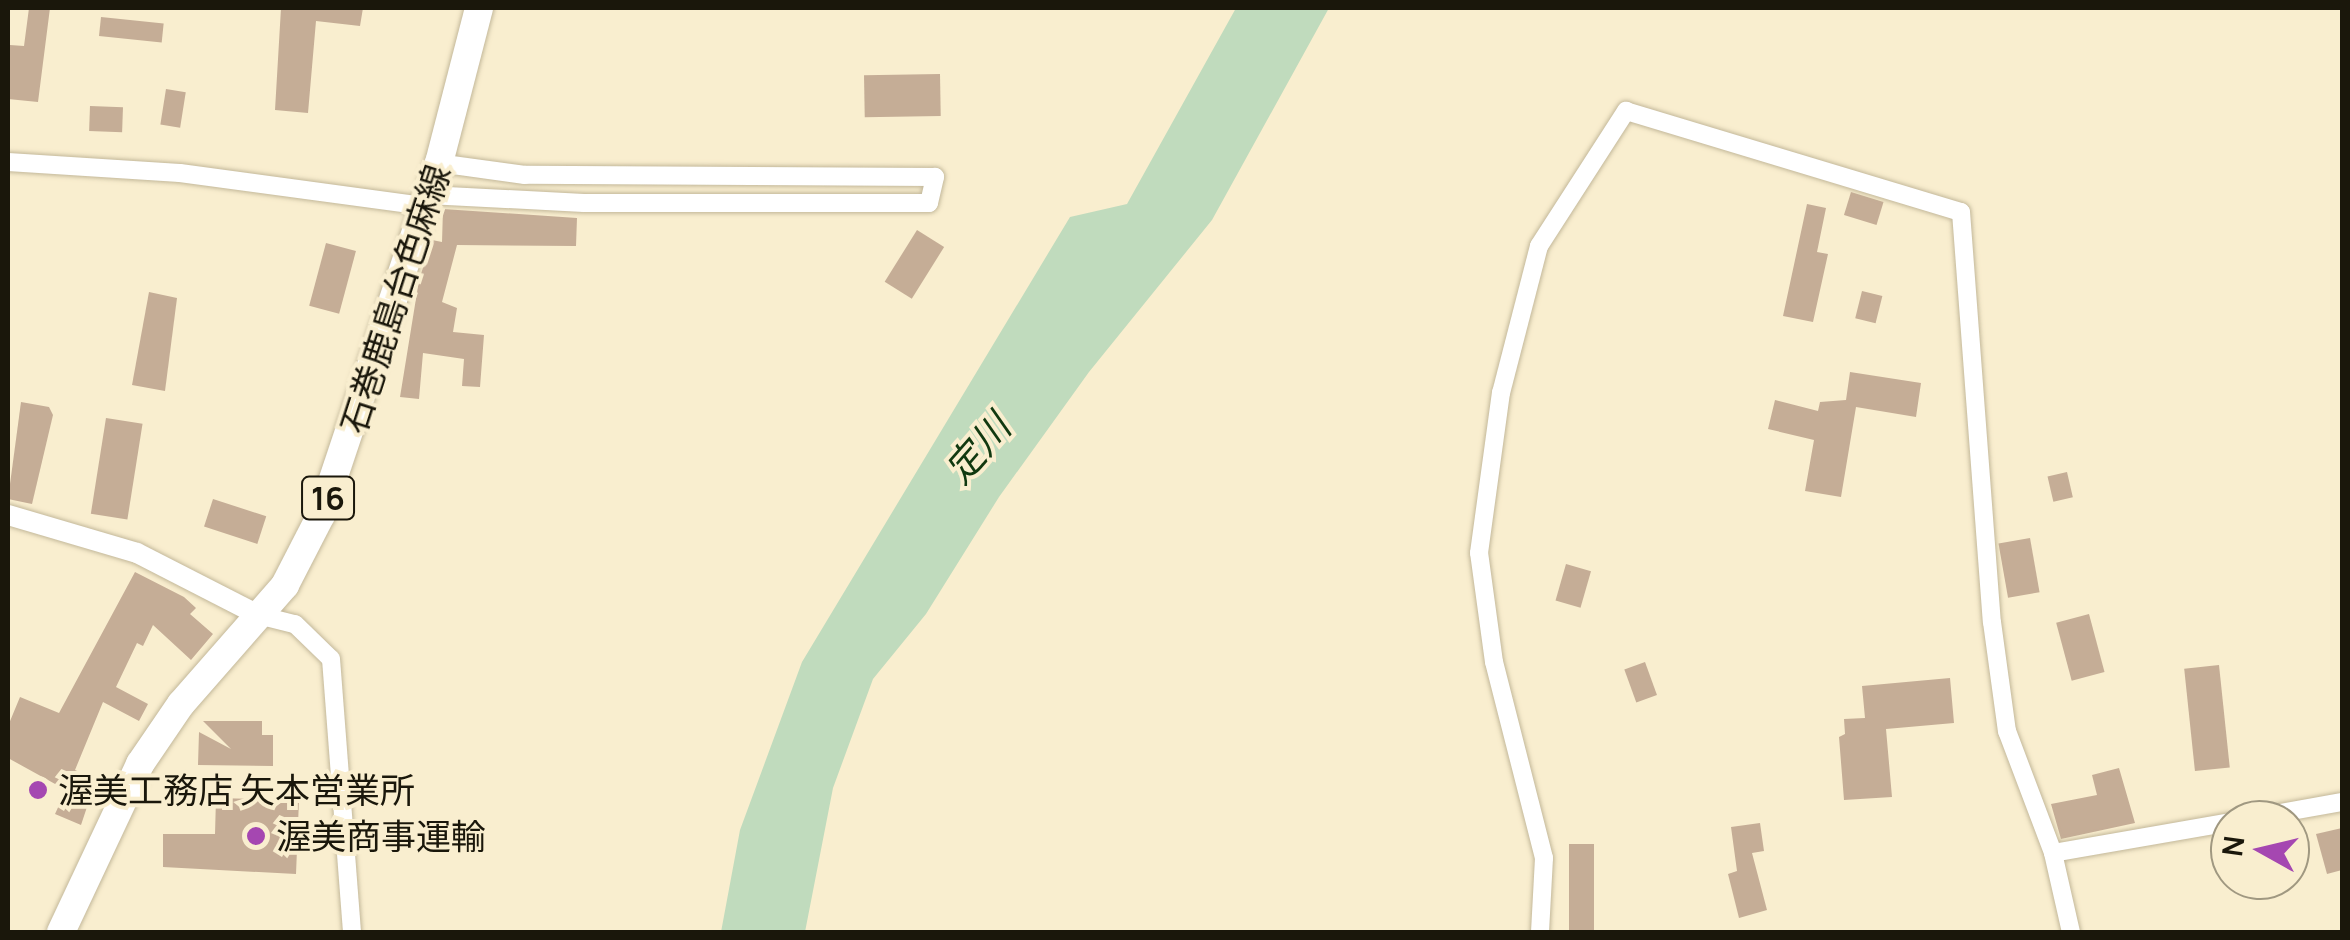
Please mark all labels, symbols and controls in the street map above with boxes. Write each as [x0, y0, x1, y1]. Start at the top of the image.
street label: 石巻鹿島台色麻線 [332, 159, 458, 439]
water label: 定川 [935, 404, 1019, 492]
road number: 16 [300, 471, 356, 525]
place label: 渥美工務店 矢本営業所 [58, 769, 415, 811]
marker: 渥美工務店 矢本営業所 [27, 779, 49, 801]
north arrow [2210, 800, 2310, 900]
place label: 渥美商事運輸 [276, 815, 486, 857]
marker: 渥美商事運輸 [245, 825, 267, 847]
text: N [2212, 834, 2252, 859]

